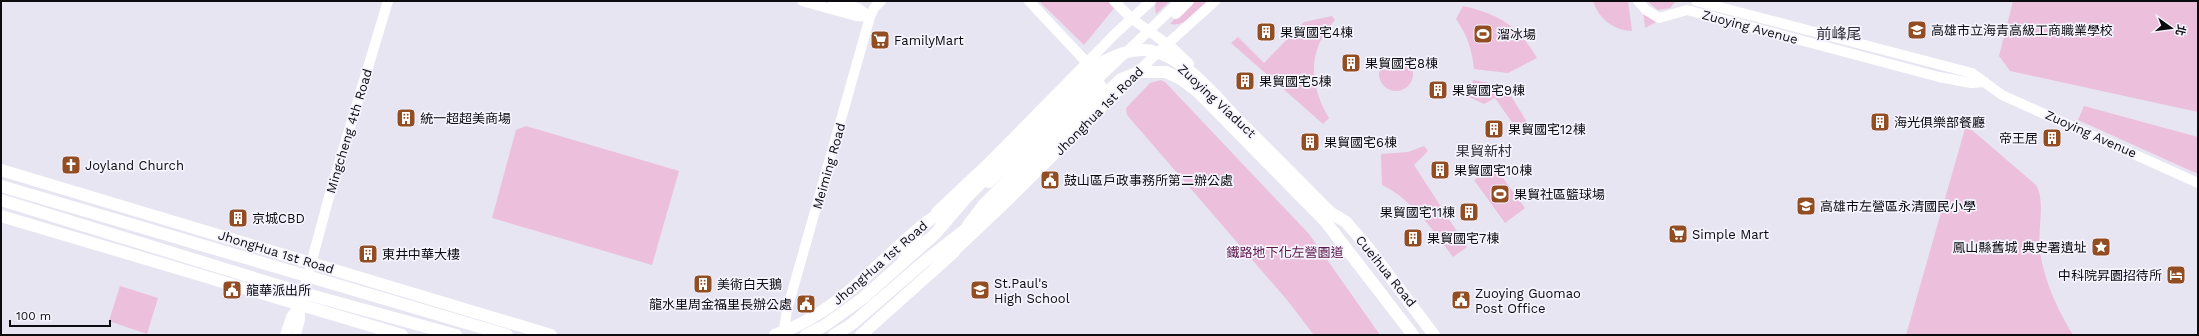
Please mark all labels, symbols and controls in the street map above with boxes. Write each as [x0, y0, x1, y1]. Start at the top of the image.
street label: Zuoying Avenue [1700, 7, 1800, 47]
north arrow [2151, 8, 2191, 48]
school or university icon: 高雄市立海青高級工商職業學校 [1906, 19, 1928, 41]
building icon: 果貿國宅4棟 [1255, 21, 1277, 43]
sports icon: 溜冰場 [1472, 23, 1494, 45]
place label: 高雄市立海青高級工商職業學校 [1931, 23, 2113, 38]
text: 北 [2173, 23, 2188, 37]
place label: 果貿國宅4棟 [1280, 25, 1353, 40]
district label: 前峰尾 [1816, 25, 1862, 43]
place label: 溜冰場 [1497, 27, 1536, 42]
supermarket icon: FamilyMart [869, 29, 891, 51]
place label: FamilyMart [894, 33, 964, 48]
building icon: 果貿國宅8棟 [1340, 52, 1362, 74]
place label: 果貿國宅8棟 [1365, 56, 1438, 71]
street label: Zuoying Viaduct [1175, 61, 1259, 141]
street label: Jhonghua 1st Road [1052, 64, 1146, 158]
street label: Mingcheng 4th Road [323, 67, 375, 195]
building icon: 果貿國宅5棟 [1234, 70, 1256, 92]
place label: 果貿國宅5棟 [1259, 74, 1332, 89]
building icon: 果貿國宅9棟 [1427, 79, 1449, 101]
place label: 果貿國宅9棟 [1452, 83, 1525, 98]
building icon: 統一超超美商場 [395, 107, 417, 129]
street label: Zuoying Avenue [2043, 107, 2139, 161]
place label: 統一超超美商場 [420, 111, 511, 126]
building icon: 海光俱樂部餐廳 [1869, 111, 1891, 133]
place label: 海光俱樂部餐廳 [1894, 115, 1985, 130]
building icon: 果貿國宅12棟 [1483, 118, 1505, 140]
street label: Meiming Road [810, 121, 848, 211]
place label: 果貿國宅12棟 [1508, 122, 1586, 137]
building icon: 帝王居 [2041, 127, 2063, 149]
building icon: 果貿國宅6棟 [1299, 131, 1321, 153]
place label: 帝王居 [1999, 131, 2038, 146]
place label: 果貿國宅6棟 [1324, 135, 1397, 150]
district label: 果貿新村 [1456, 143, 1512, 159]
church icon: Joyland Church [60, 154, 82, 176]
place label: Joyland Church [85, 158, 184, 173]
building icon: 果貿國宅10棟 [1429, 159, 1451, 181]
place label: 果貿國宅10棟 [1454, 163, 1532, 178]
public building icon: 鼓山區戶政事務所第二辦公處 [1039, 169, 1061, 191]
place label: 鼓山區戶政事務所第二辦公處 [1064, 173, 1233, 188]
sports icon: 果貿社區籃球場 [1489, 183, 1511, 205]
place label: 果貿社區籃球場 [1514, 187, 1605, 202]
school or university icon: 高雄市左營區永清國民小學 [1795, 195, 1817, 217]
place label: 高雄市左營區永清國民小學 [1820, 199, 1976, 214]
building icon: 果貿國宅11棟 [1458, 201, 1480, 223]
place label: 果貿國宅11棟 [1380, 205, 1455, 220]
building icon: 京城CBD [227, 207, 249, 229]
place label: 京城CBD [252, 211, 305, 226]
street label: JhongHua 1st Road [830, 218, 930, 308]
supermarket icon: Simple Mart [1667, 223, 1689, 245]
street label: JhongHua 1st Road [216, 227, 336, 277]
building icon: 果貿國宅7棟 [1402, 227, 1424, 249]
place label: Simple Mart [1692, 227, 1769, 242]
place label: 果貿國宅7棟 [1427, 231, 1499, 246]
street label: Cueihua Road [1353, 232, 1419, 310]
place icon: 鳳山縣舊城 典史署遺址 [2090, 236, 2112, 258]
place label: 鳳山縣舊城 典史署遺址 [1953, 240, 2087, 255]
building icon: 東井中華大樓 [357, 243, 379, 265]
park label: 鐵路地下化左營園道 [1226, 245, 1344, 260]
place label: 東井中華大樓 [382, 247, 460, 262]
hotel icon: 中科院昇園招待所 [2165, 264, 2187, 286]
place label: 中科院昇園招待所 [2058, 268, 2162, 283]
building icon: 美術白天鵝 [692, 273, 714, 295]
place label: St.Paul's High School [994, 276, 1070, 306]
place label: 美術白天鵝 [717, 277, 782, 292]
public building icon: 龍華派出所 [221, 279, 243, 301]
school or university icon: St.Paul's High School [969, 279, 991, 301]
place label: 龍華派出所 [246, 283, 311, 298]
place label: Zuoying Guomao Post Office [1475, 286, 1581, 316]
public building icon: Zuoying Guomao Post Office [1450, 289, 1472, 311]
public building icon: 龍水里周金福里長辦公處 [795, 293, 817, 315]
place label: 龍水里周金福里長辦公處 [649, 297, 792, 312]
scale bar [10, 302, 110, 328]
text: 100 m [16, 309, 51, 323]

